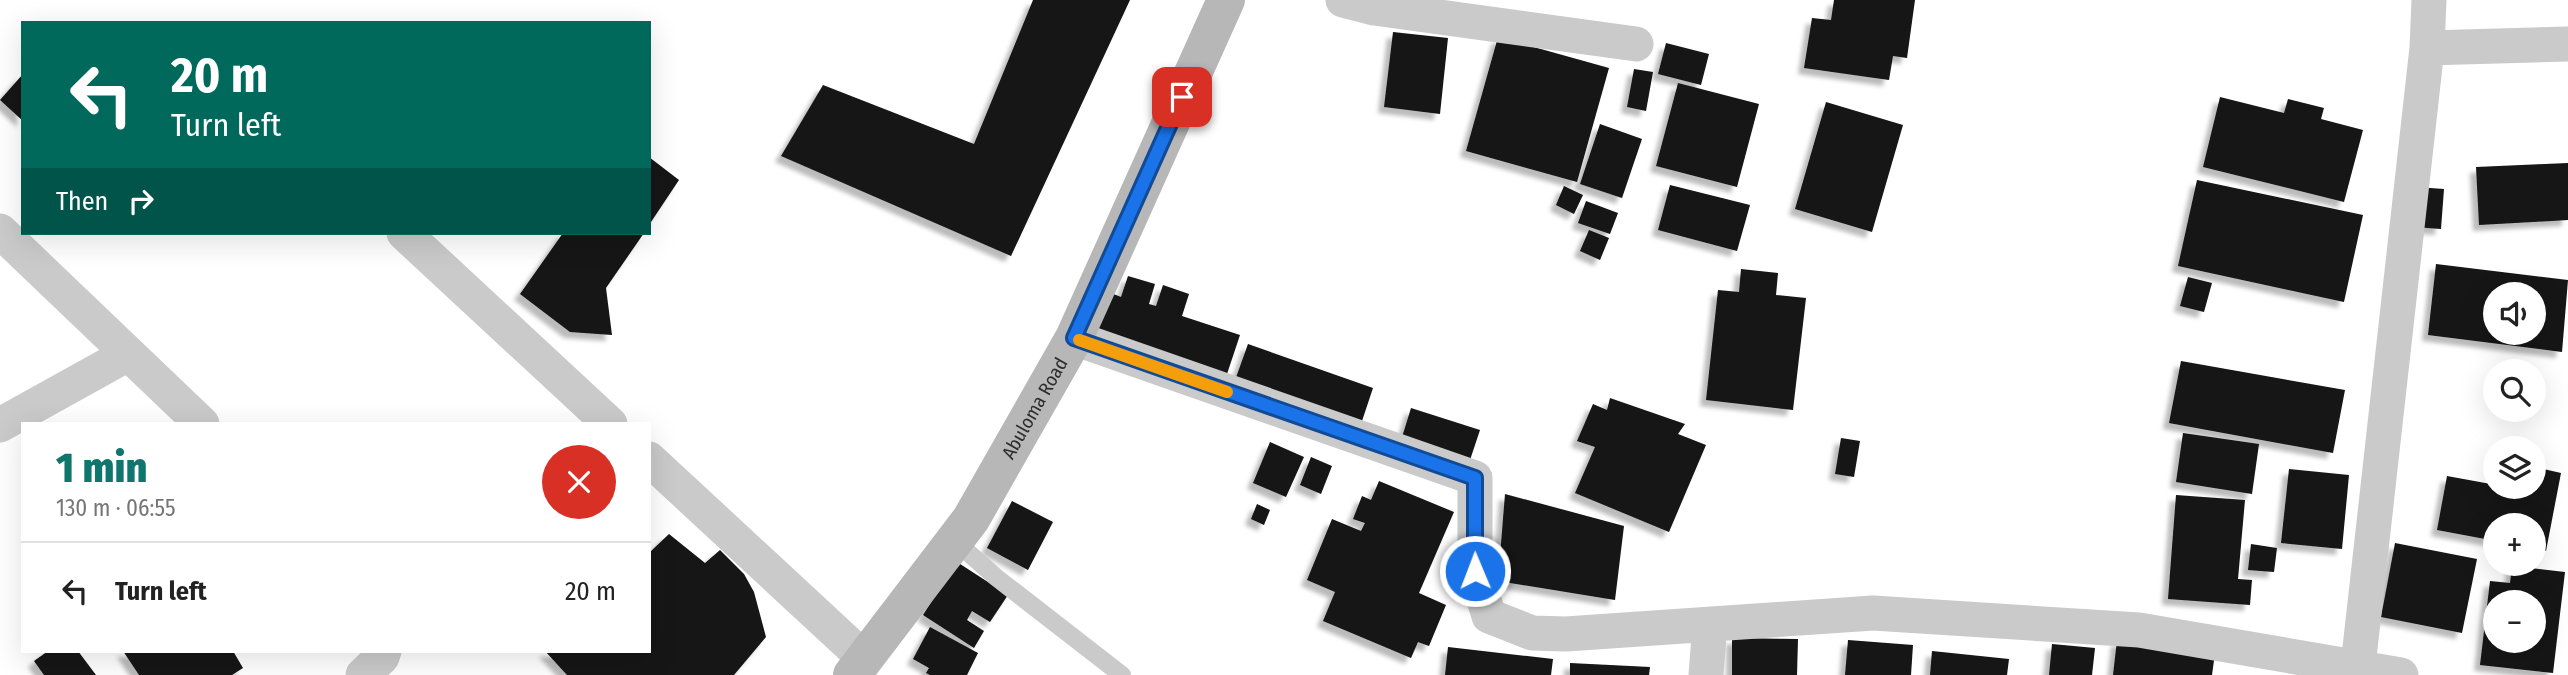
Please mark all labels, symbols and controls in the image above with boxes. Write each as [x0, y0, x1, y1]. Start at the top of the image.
text: 20 m [171, 46, 268, 105]
icon: left [56, 49, 147, 140]
pin [1152, 67, 1212, 127]
icon: arrive [1163, 78, 1201, 116]
text: Turn left [171, 106, 281, 144]
icon: right [122, 182, 160, 220]
text: Then [56, 186, 108, 217]
map controls [2483, 282, 2546, 653]
button: sound [2483, 282, 2546, 345]
street label: Abuloma Road [997, 353, 1073, 463]
button: search [2483, 359, 2546, 422]
button: layers [2483, 436, 2546, 499]
text: 1 min [56, 443, 147, 493]
button: close [542, 445, 616, 519]
text: 130 m · 06:55 [56, 494, 175, 522]
button: + [2483, 513, 2546, 576]
position arrow [1438, 534, 1512, 608]
icon: left [56, 572, 94, 610]
text: Turn left [115, 576, 207, 607]
text: 20 m [565, 576, 616, 607]
button: − [2483, 590, 2546, 653]

